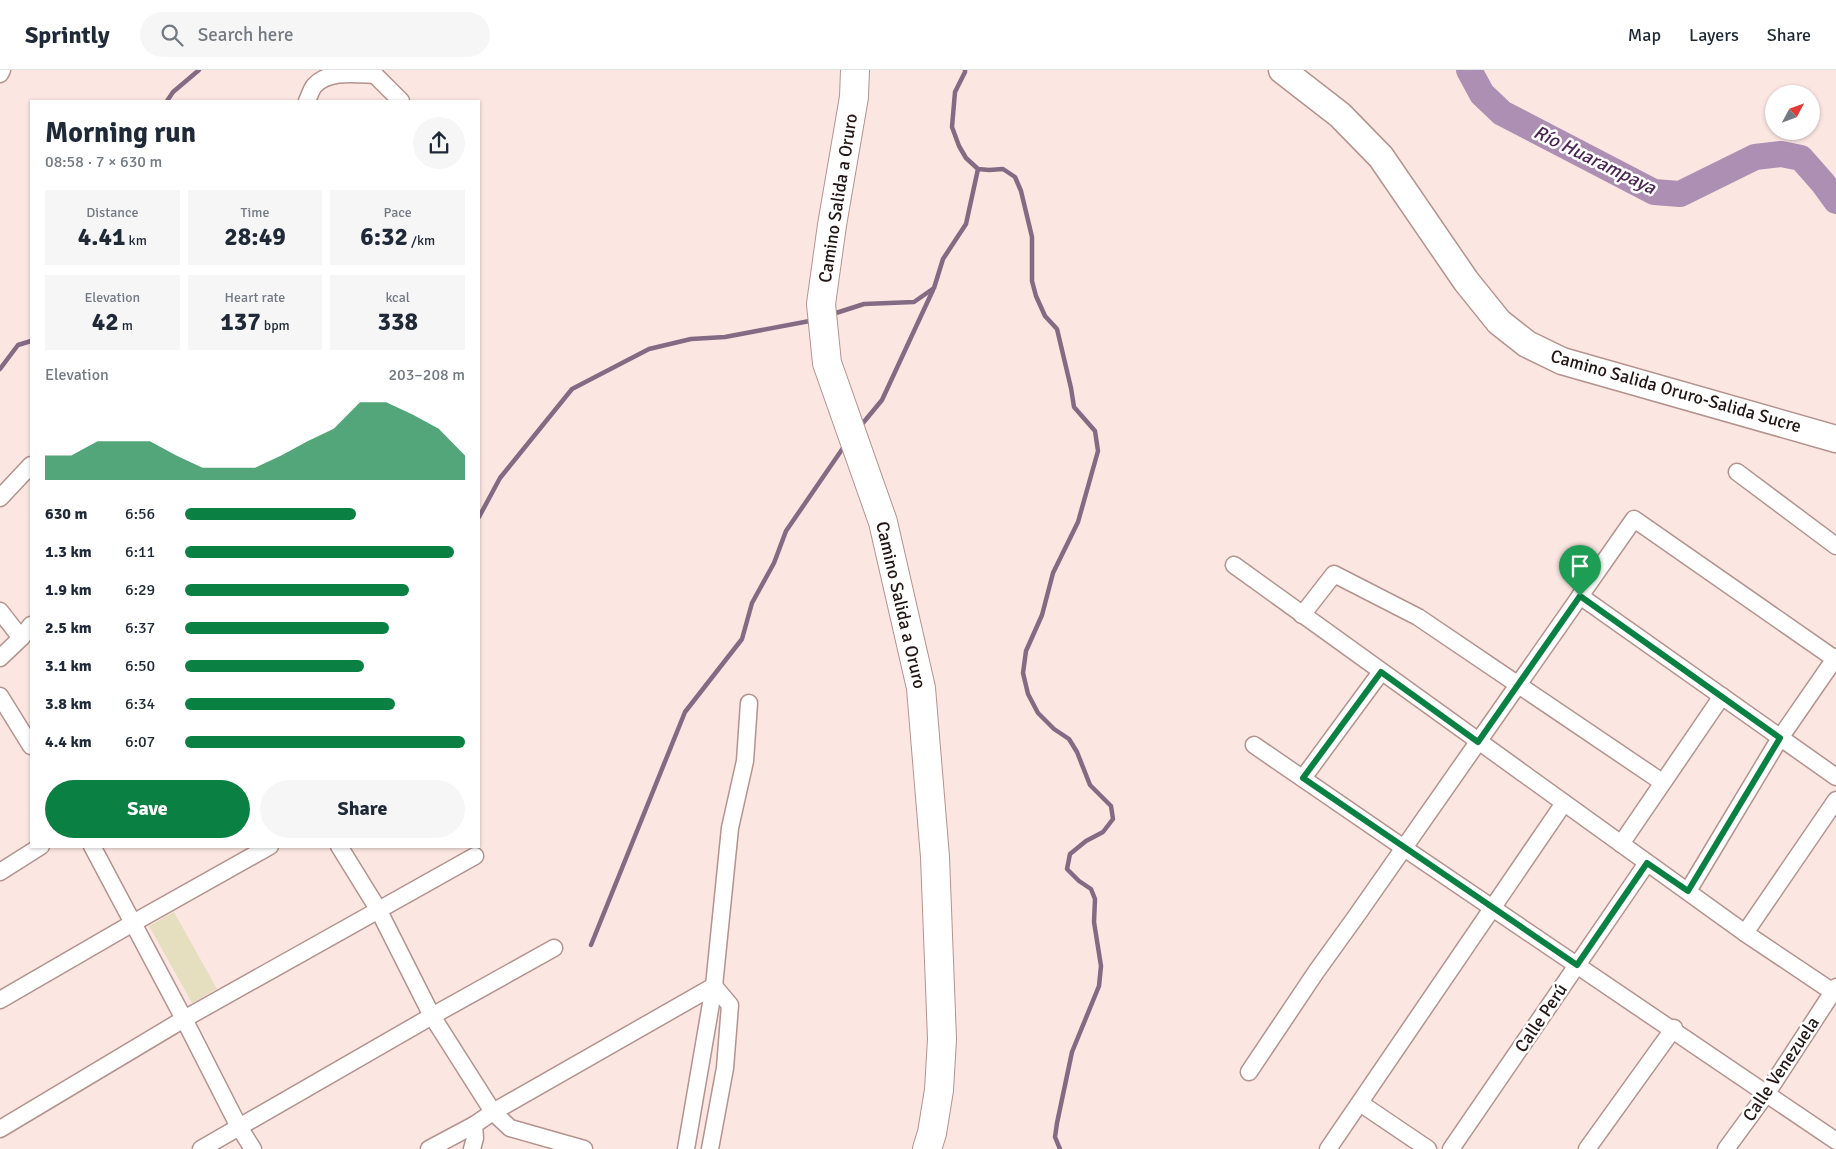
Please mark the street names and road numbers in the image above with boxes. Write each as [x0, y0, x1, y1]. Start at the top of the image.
street label: Camino Salida a Oruro [814, 112, 862, 284]
street label: Camino Salida Oruro-Salida Sucre [1548, 345, 1804, 437]
street label: Camino Salida a Oruro [871, 519, 931, 691]
street label: Calle Perú [1510, 979, 1572, 1057]
street label: Calle Venezuela [1738, 1012, 1824, 1126]

